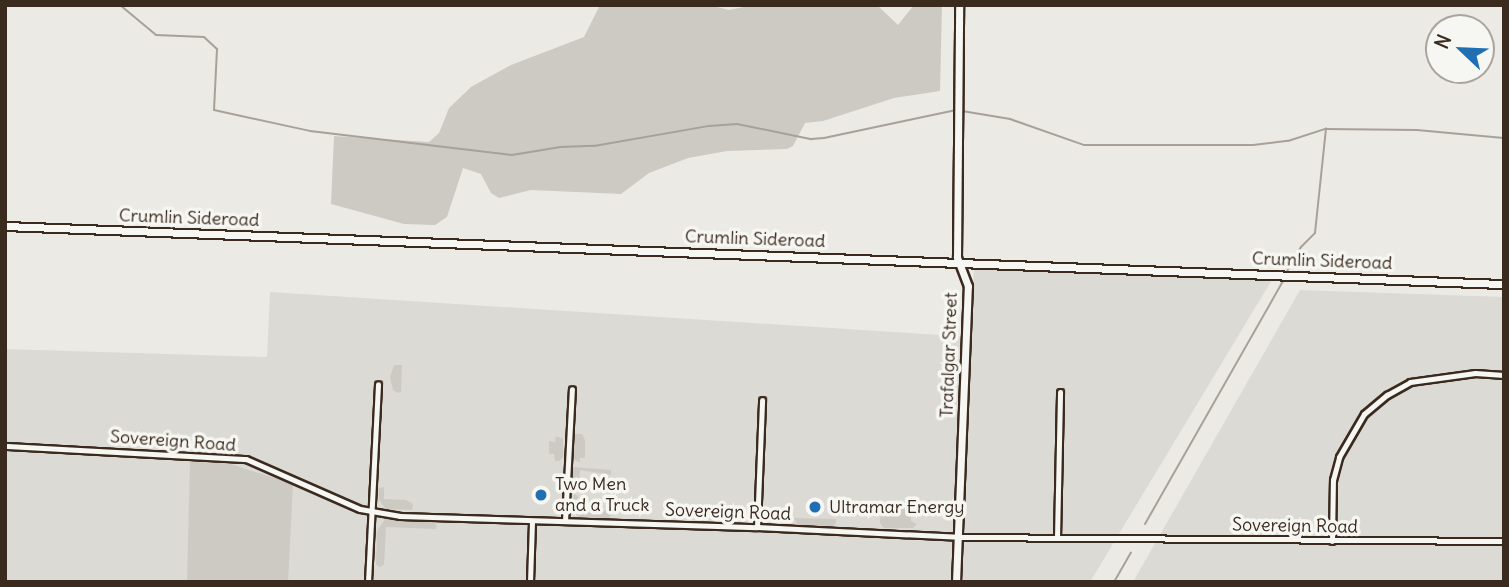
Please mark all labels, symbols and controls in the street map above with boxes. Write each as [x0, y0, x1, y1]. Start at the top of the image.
north arrow [1425, 14, 1495, 84]
text: N [1429, 31, 1456, 52]
street label: Crumlin Sideroad [118, 205, 260, 231]
street label: Crumlin Sideroad [684, 226, 826, 252]
street label: Crumlin Sideroad [1251, 248, 1393, 274]
street label: Trafalgar Street [936, 292, 962, 418]
street label: Sovereign Road [109, 426, 237, 456]
place label: Two Men and a Truck [555, 474, 649, 516]
marker: Two Men and a Truck [533, 487, 549, 503]
place label: Ultramar Energy [829, 496, 964, 518]
street label: Sovereign Road [665, 499, 791, 525]
marker: Ultramar Energy [807, 499, 823, 515]
street label: Sovereign Road [1232, 514, 1358, 538]

